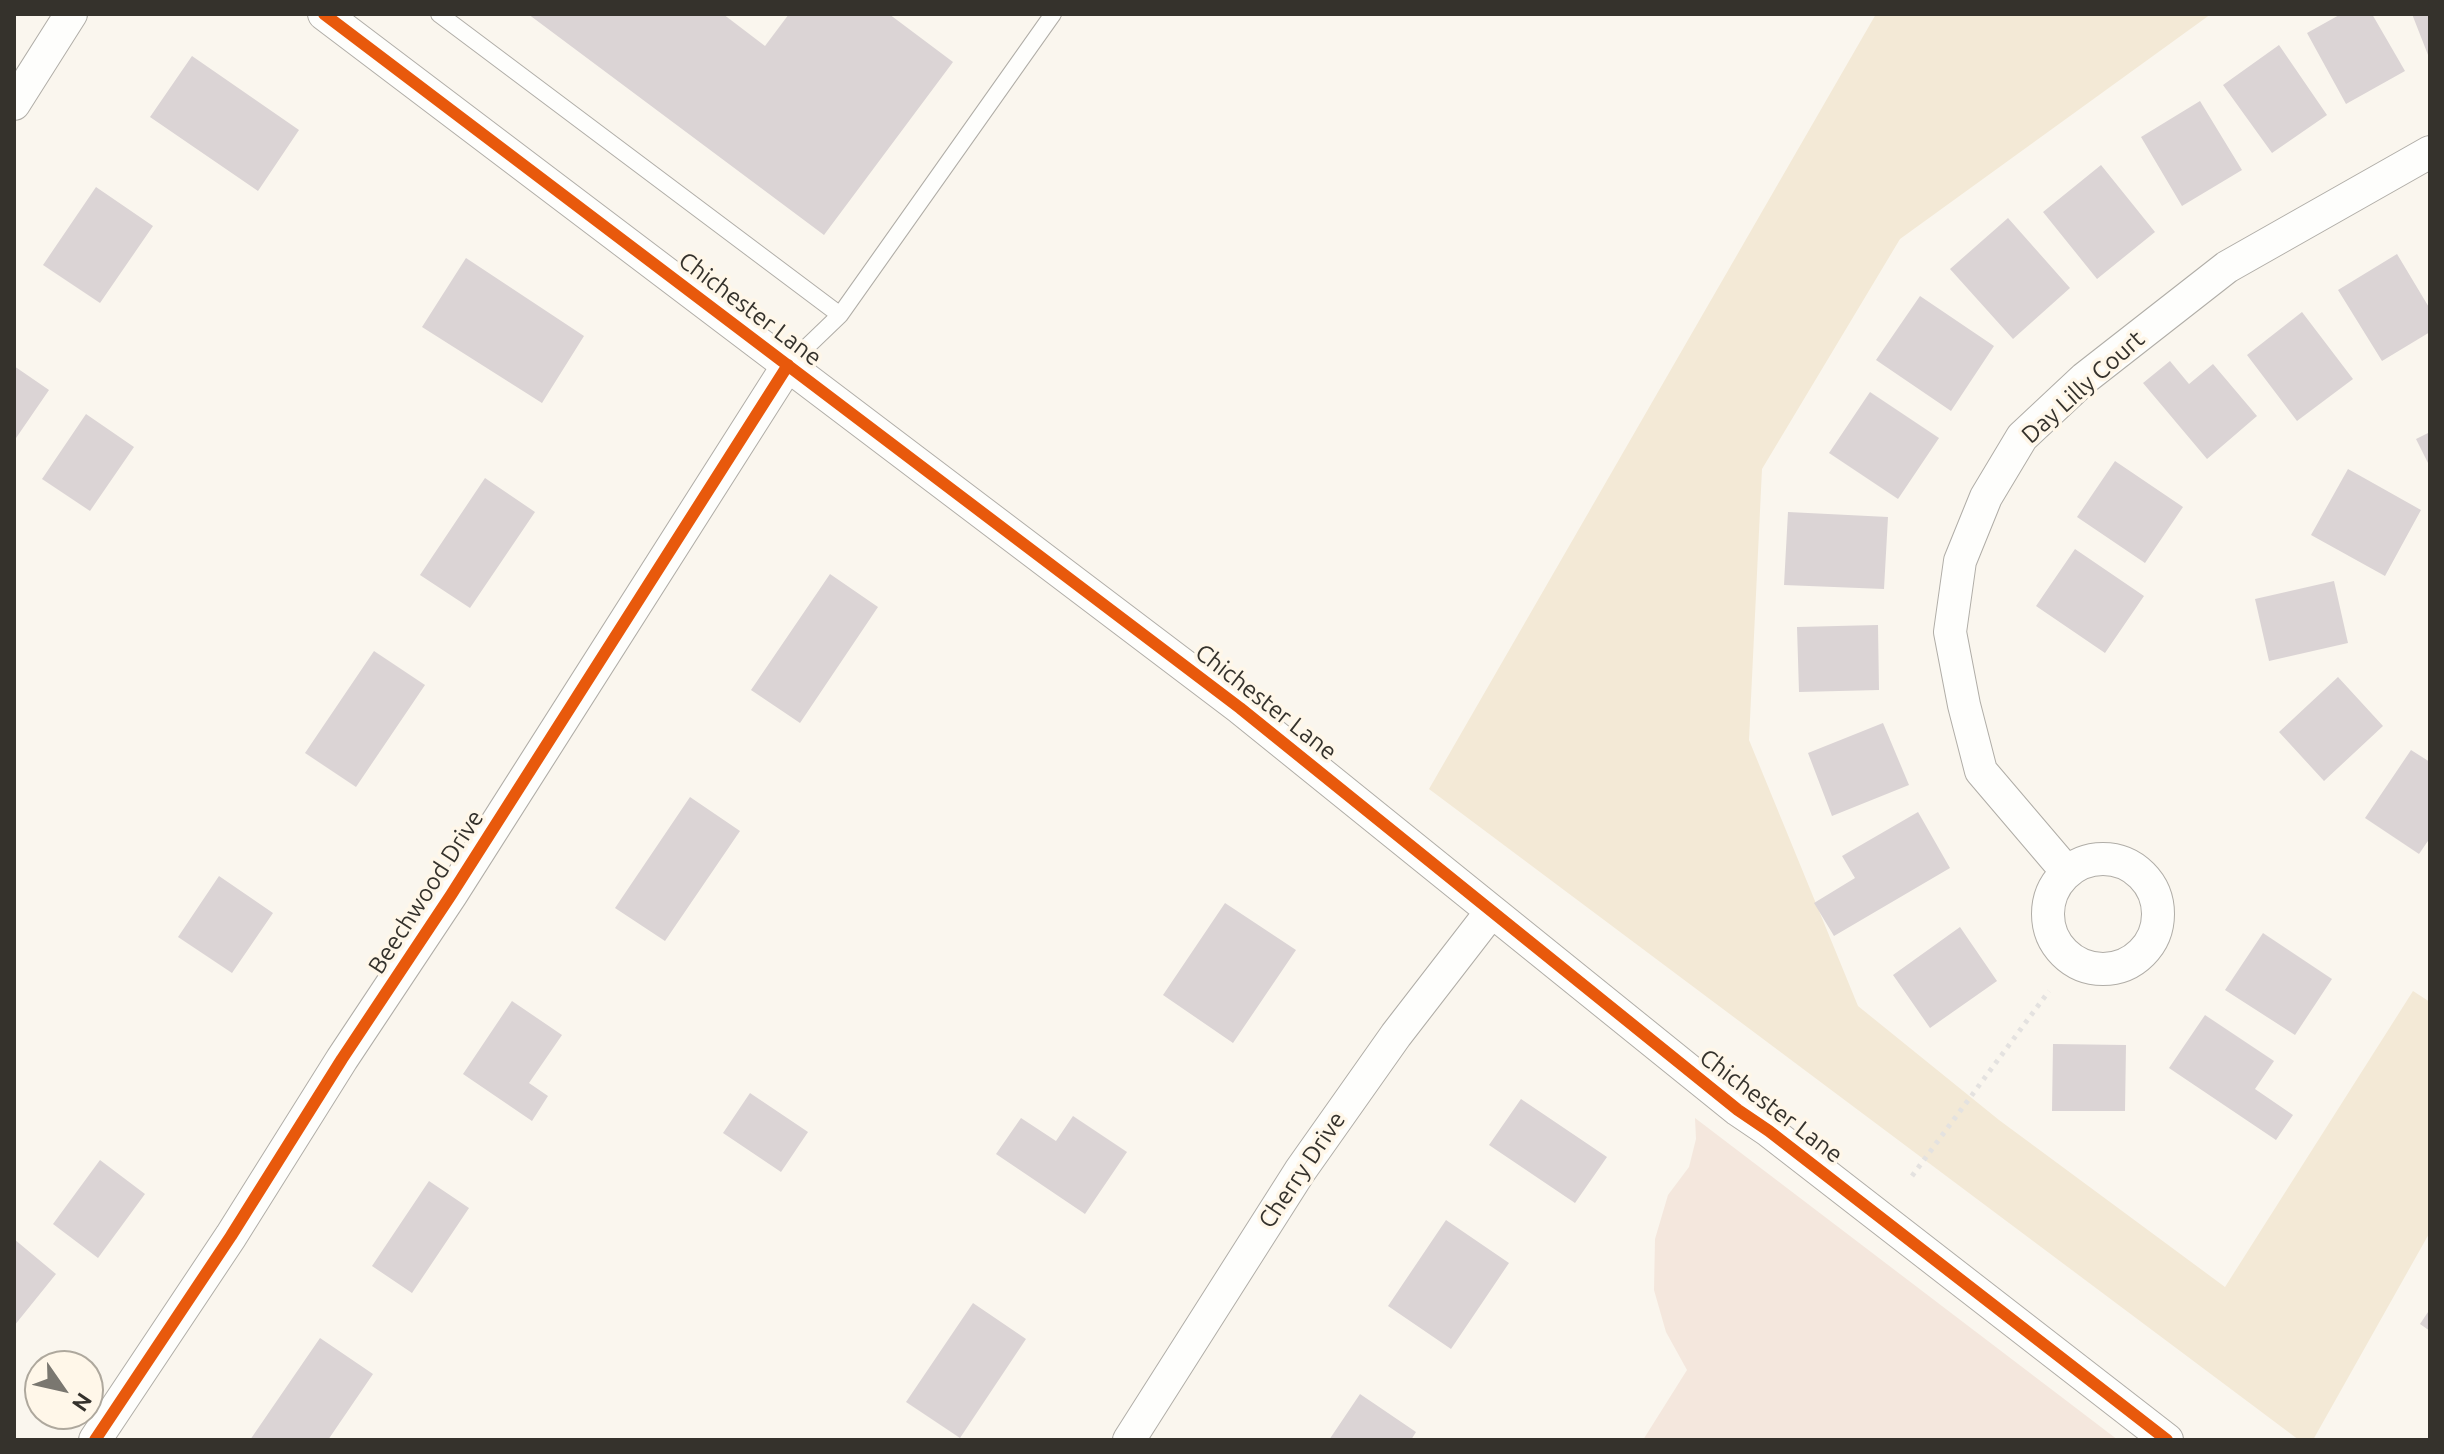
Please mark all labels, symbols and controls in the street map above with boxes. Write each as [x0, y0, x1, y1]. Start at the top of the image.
street label: Chichester Lane [673, 246, 827, 372]
street label: Day Lilly Court [2016, 324, 2150, 450]
street label: Chichester Lane [1190, 638, 1342, 766]
street label: Beechwood Drive [362, 805, 490, 979]
street label: Chichester Lane [1694, 1043, 1848, 1169]
street label: Cherry Drive [1253, 1106, 1351, 1234]
north arrow [24, 1350, 104, 1430]
text: N [68, 1389, 98, 1416]

